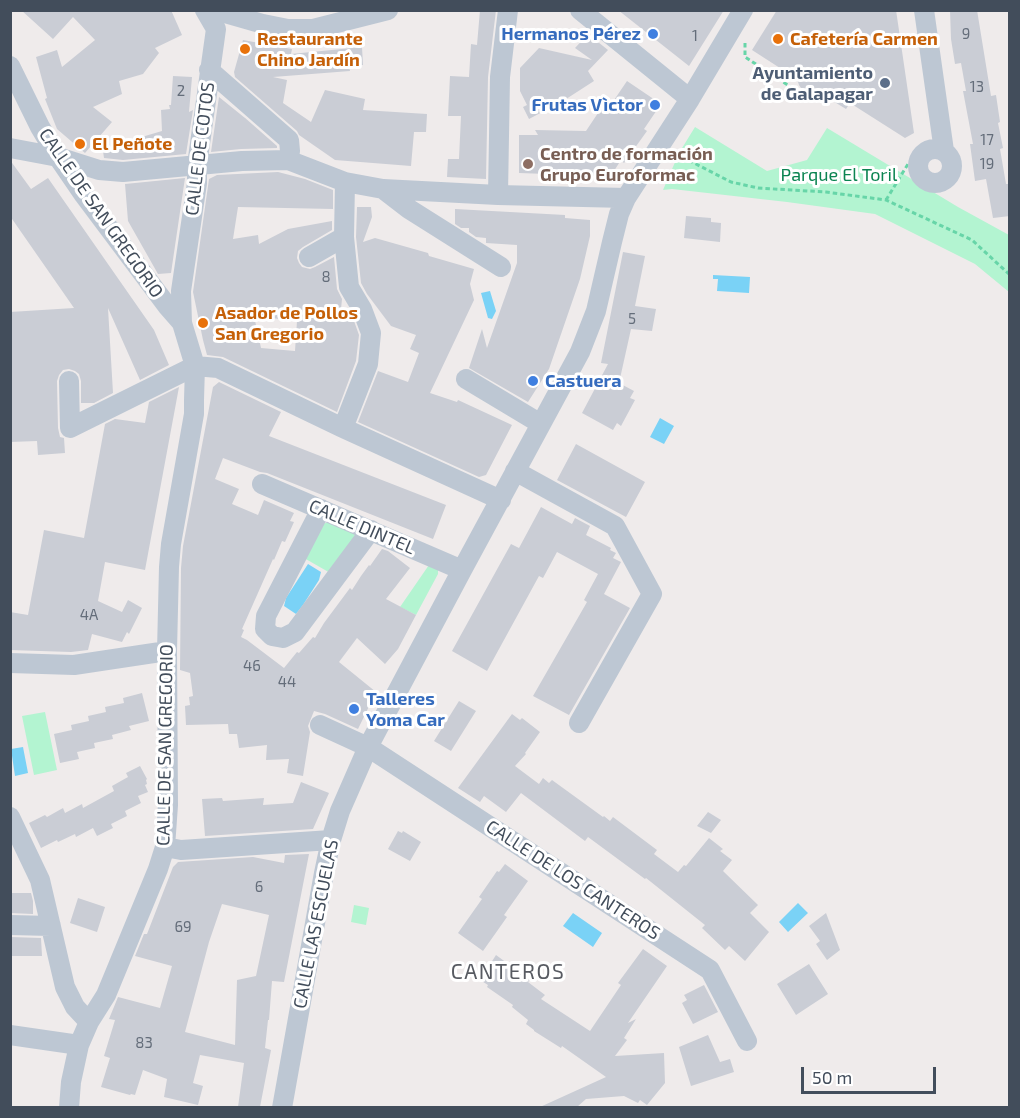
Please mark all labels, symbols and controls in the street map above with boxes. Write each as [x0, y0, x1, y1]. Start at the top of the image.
place label: Hermanos Pérez [501, 23, 641, 45]
house number: 9 [962, 25, 970, 43]
marker: Hermanos Pérez [646, 27, 660, 41]
house number: 1 [692, 27, 698, 45]
place label: Restaurante Chino Jardín [257, 28, 363, 70]
place label: Cafetería Carmen [790, 28, 938, 50]
marker: Cafetería Carmen [771, 32, 785, 46]
marker: Restaurante Chino Jardín [238, 42, 252, 56]
place label: Ayuntamiento de Galapagar [752, 62, 873, 104]
marker: Ayuntamiento de Galapagar [878, 76, 892, 90]
house number: 13 [970, 78, 984, 96]
street label: CALLE DE COTOS [181, 81, 219, 217]
house number: 2 [177, 82, 185, 100]
place label: Frutas Vìctor [531, 94, 643, 116]
marker: Frutas Vìctor [648, 98, 662, 112]
street label: CALLE DE SAN GREGORIO [34, 124, 168, 302]
house number: 17 [980, 131, 994, 149]
place label: El Peñote [92, 133, 172, 155]
marker: El Peñote [73, 137, 87, 151]
place label: Centro de formación Grupo Euroformac [540, 143, 713, 186]
house number: 19 [980, 155, 994, 173]
marker: Centro de formación Grupo Euroformac [521, 157, 535, 171]
park label: Parque El Toril [781, 164, 897, 186]
house number: 8 [321, 268, 331, 286]
place label: Asador de Pollos San Gregorio [215, 302, 358, 344]
house number: 5 [628, 310, 636, 328]
marker: Asador de Pollos San Gregorio [196, 316, 210, 330]
place label: Castuera [545, 370, 621, 392]
marker: Castuera [526, 374, 540, 388]
street label: CALLE DINTEL [306, 495, 418, 559]
house number: 4A [80, 606, 98, 624]
street label: CALLE DE SAN GREGORIO [152, 644, 178, 846]
house number: 46 [243, 657, 261, 675]
house number: 44 [278, 673, 296, 691]
place label: Talleres Yoma Car [366, 688, 445, 730]
marker: Talleres Yoma Car [347, 702, 361, 716]
street label: CALLE DE LOS CANTEROS [482, 816, 664, 944]
street label: CALLE LAS ESCUELAS [289, 838, 343, 1010]
house number: 6 [255, 878, 263, 896]
house number: 69 [174, 918, 192, 936]
district label: CANTEROS [451, 959, 565, 985]
house number: 83 [135, 1034, 153, 1052]
scale bar [804, 1055, 939, 1093]
text: 50 m [812, 1066, 852, 1088]

